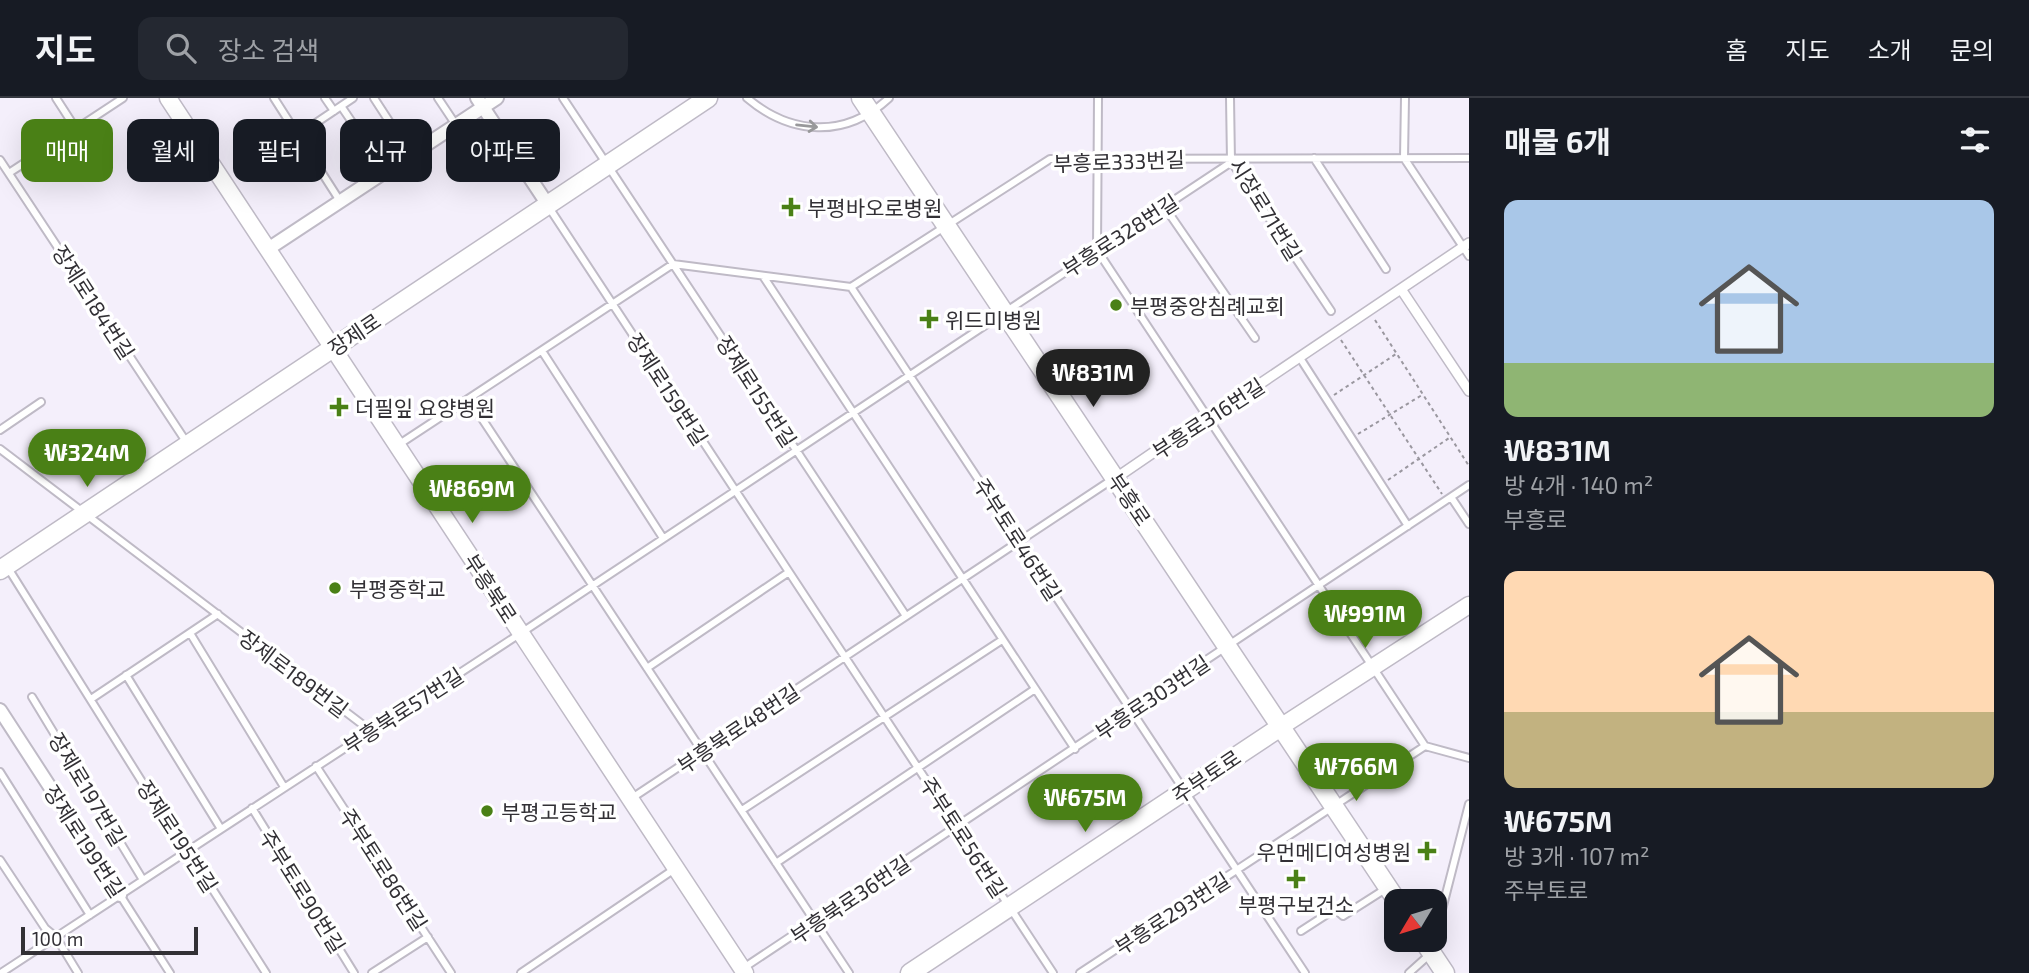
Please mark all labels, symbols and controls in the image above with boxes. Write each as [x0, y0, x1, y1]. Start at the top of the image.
search box [138, 17, 628, 80]
text: 지도 [35, 29, 96, 69]
icon: search [162, 29, 200, 67]
text: 장소 검색 [218, 34, 319, 65]
text: 홈 [1725, 35, 1747, 64]
text: 지도 [1785, 35, 1830, 64]
text: 소개 [1868, 35, 1912, 64]
text: 문의 [1950, 35, 1994, 64]
chip: 매매 [21, 119, 113, 182]
chip: 월세 [127, 119, 219, 182]
chip: 필터 [233, 119, 326, 182]
chip: 신규 [340, 119, 432, 182]
chip: 아파트 [446, 119, 560, 182]
one-way arrow [795, 120, 817, 133]
icon: filters [1956, 121, 1994, 159]
text: 매물 6개 [1504, 123, 1611, 159]
street label: 부흥로333번길 [1053, 146, 1185, 176]
street label: 시장로71번길 [1225, 153, 1307, 265]
street label: 부흥로328번길 [1057, 188, 1183, 282]
place label: 부평바오로병원 [807, 195, 942, 220]
marker: 부평바오로병원 [781, 197, 801, 217]
street label: 장제로184번길 [48, 240, 140, 364]
icon: home [1686, 246, 1812, 372]
place label: 부평중앙침례교회 [1130, 293, 1285, 318]
marker: 부평중앙침례교회 [1108, 297, 1124, 313]
street label: 장제로 [323, 307, 385, 361]
place label: 위드미병원 [945, 307, 1042, 332]
marker: 위드미병원 [919, 309, 939, 329]
street label: 장제로159번길 [623, 328, 713, 450]
street label: 장제로155번길 [712, 331, 802, 451]
pin: ₩831M [1044, 350, 1142, 409]
text: ₩831M [1052, 358, 1134, 386]
street label: 부흥로316번길 [1147, 372, 1269, 464]
place label: 더필잎 요양병원 [355, 395, 495, 420]
marker: 더필잎 요양병원 [329, 397, 349, 417]
pin: ₩324M [38, 430, 136, 489]
text: ₩831M [1504, 431, 1611, 467]
text: ₩324M [44, 438, 130, 466]
pin: ₩869M [423, 466, 521, 525]
street label: 부흥로 [1103, 468, 1157, 530]
text: 방 4개 · 140 m² [1504, 471, 1653, 499]
street label: 주부토로46번길 [969, 473, 1067, 605]
text: ₩869M [429, 474, 515, 502]
text: 부흥로 [1504, 505, 1567, 533]
street label: 부흥북로 [459, 549, 523, 627]
place label: 부평중학교 [349, 576, 446, 601]
marker: 부평중학교 [327, 580, 343, 596]
pin: ₩991M [1316, 590, 1414, 650]
text: ₩991M [1324, 599, 1406, 627]
icon: home [1686, 617, 1812, 743]
street label: 장제로189번길 [235, 624, 353, 722]
street label: 부흥로303번길 [1090, 650, 1214, 744]
street label: 부흥북로57번길 [338, 662, 468, 758]
street label: 부흥북로48번길 [672, 678, 804, 778]
street label: 장제로197번길 [44, 728, 132, 850]
street label: 주부토로 [1167, 744, 1245, 808]
pin: ₩766M [1307, 744, 1405, 803]
text: ₩766M [1314, 752, 1398, 780]
street label: 주부토로56번길 [916, 772, 1012, 902]
pin: ₩675M [1036, 774, 1134, 834]
street label: 장제로195번길 [133, 775, 223, 897]
street label: 장제로199번길 [39, 780, 131, 902]
text: ₩675M [1043, 783, 1127, 811]
place label: 부평고등학교 [501, 799, 617, 824]
text: ₩675M [1504, 802, 1612, 838]
street label: 주부토로86번길 [335, 803, 433, 935]
marker: 부평고등학교 [479, 803, 495, 819]
street label: 주부토로90번길 [255, 825, 351, 957]
place label: 우먼메디여성병원 [1256, 839, 1411, 864]
marker: 우먼메디여성병원 [1417, 841, 1437, 861]
text: 방 3개 · 107 m² [1504, 842, 1650, 870]
street label: 부흥북로36번길 [785, 850, 915, 948]
street label: 부흥로293번길 [1110, 867, 1234, 959]
marker: 부평구보건소 [1286, 869, 1306, 889]
text: 주부토로 [1504, 876, 1589, 904]
north arrow [1384, 889, 1447, 952]
map controls [1384, 889, 1447, 952]
place label: 부평구보건소 [1238, 892, 1354, 917]
scale bar [21, 924, 198, 956]
text: 100 m [32, 927, 83, 950]

